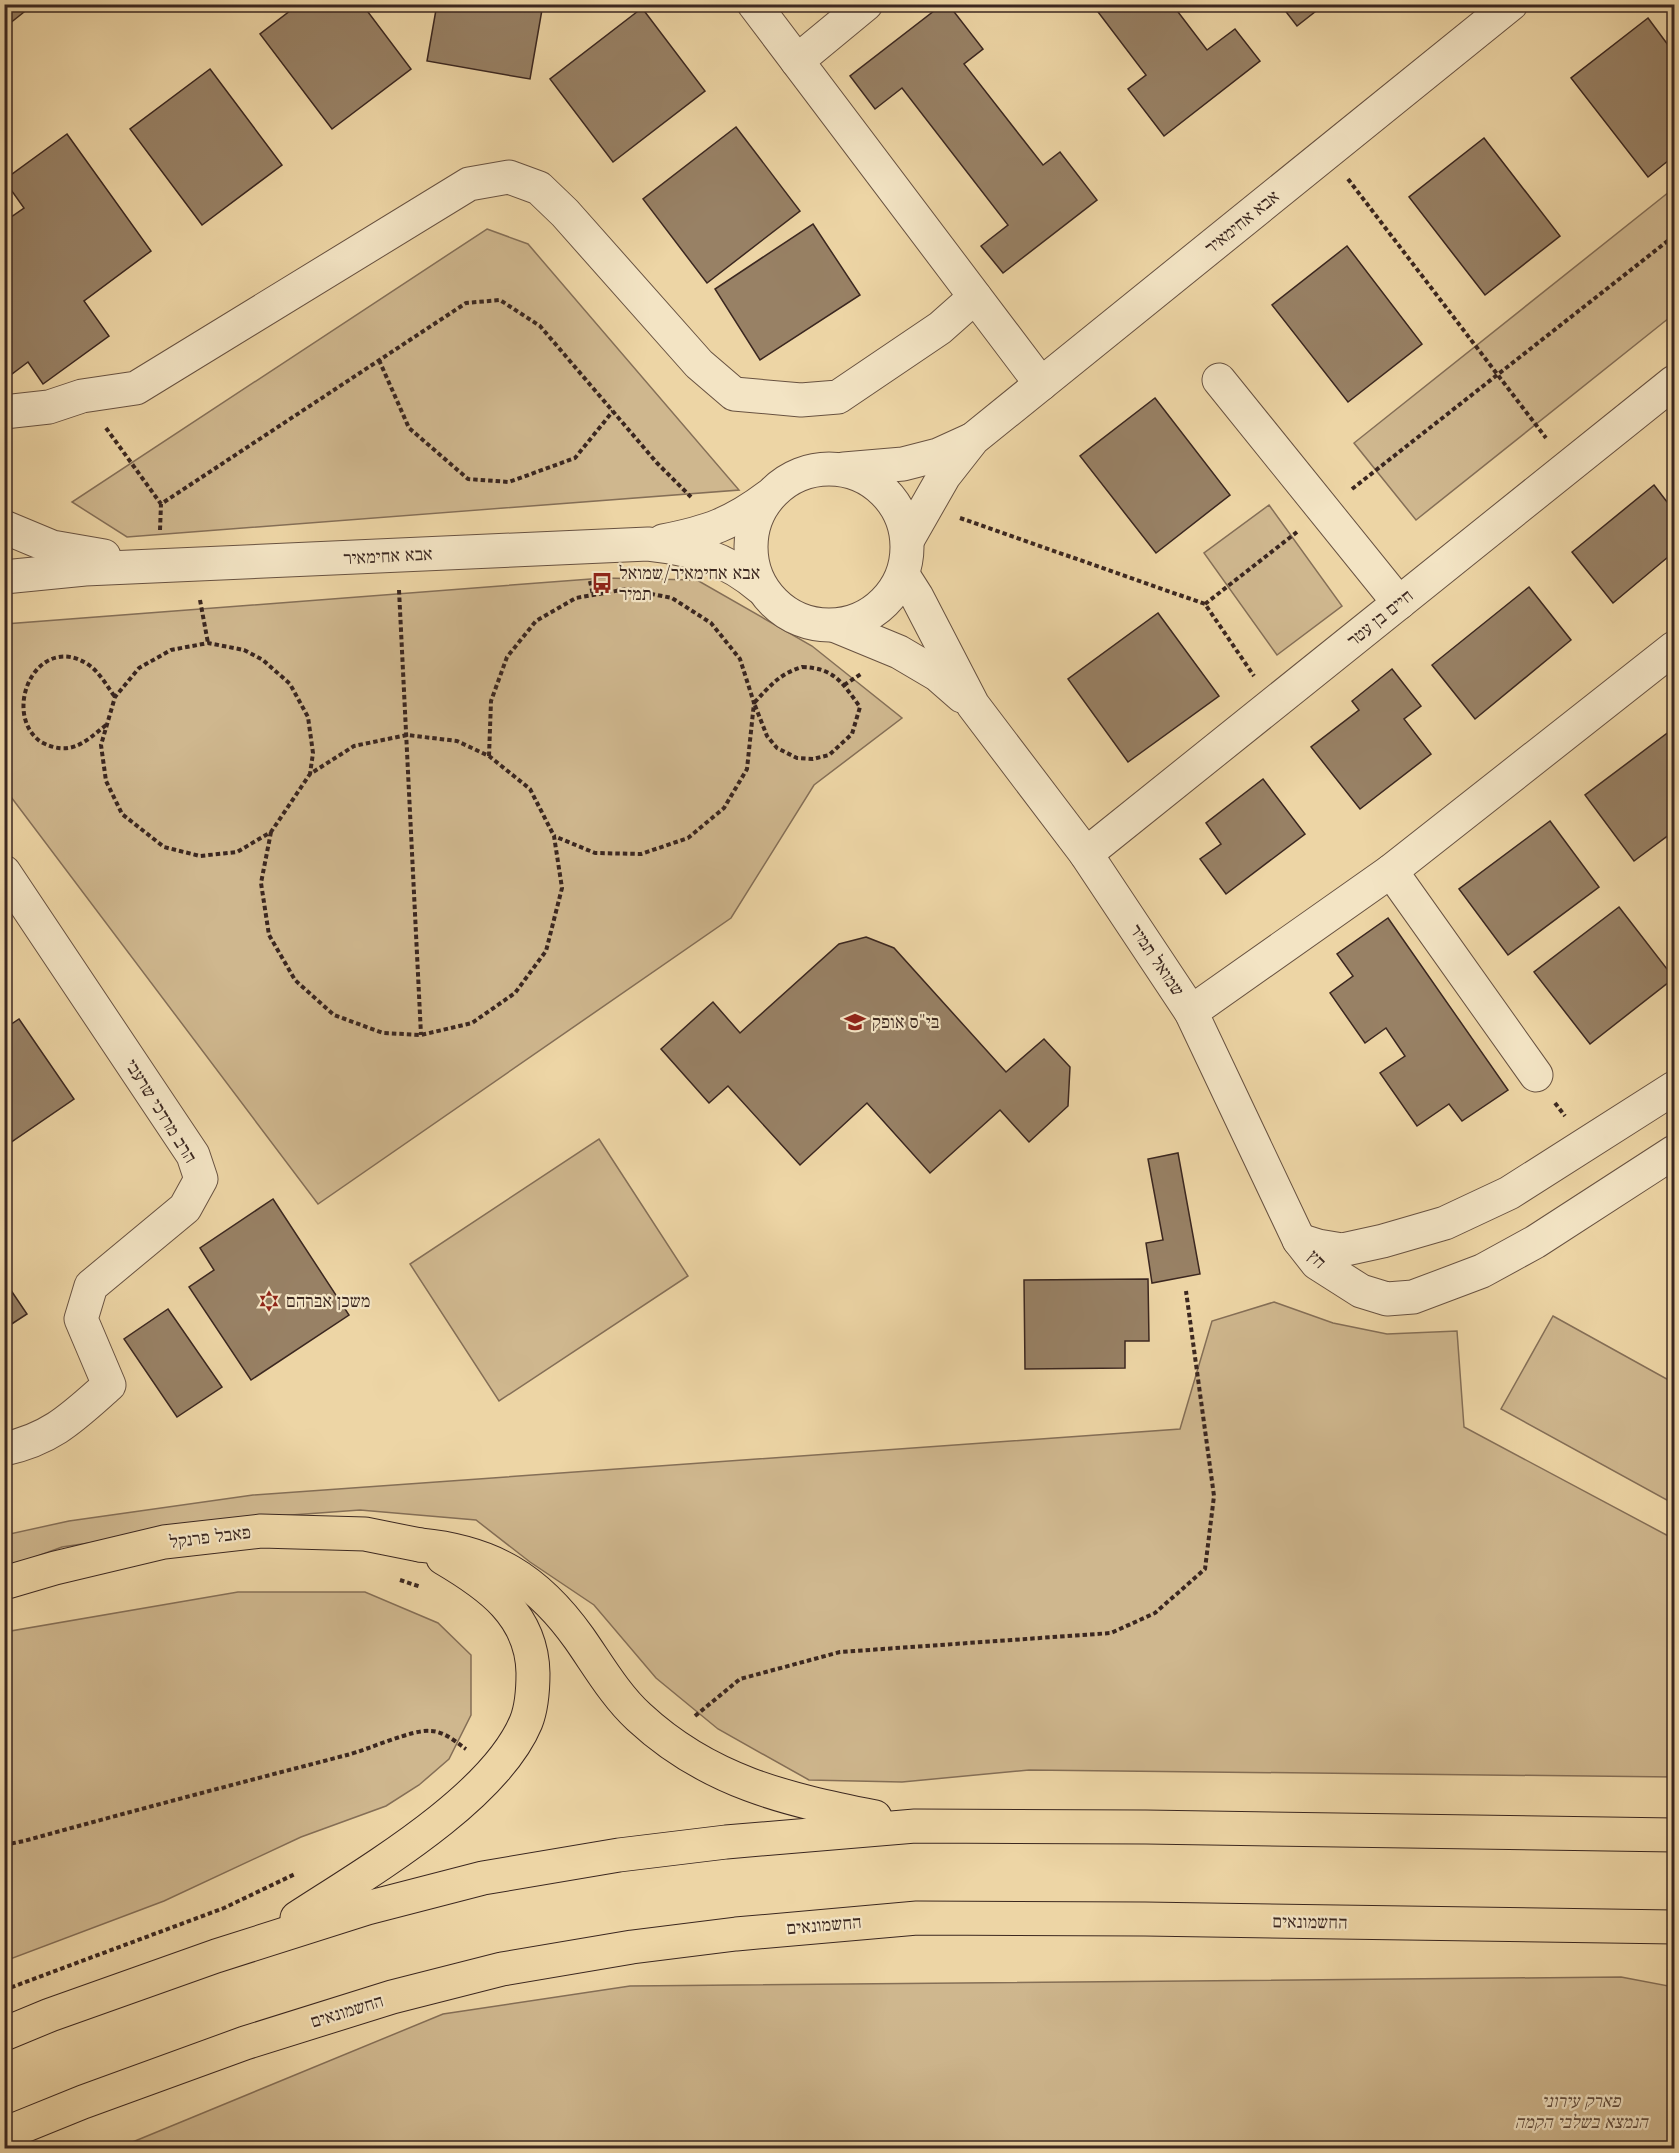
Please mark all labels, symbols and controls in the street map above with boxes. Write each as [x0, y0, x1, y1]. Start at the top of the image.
street label: אבא אחימאיר [1202, 188, 1283, 258]
street label: אבא אחימאיר [343, 546, 433, 568]
place label: אבא אחימאיר/שמואל תמיר [619, 564, 760, 604]
bus stop icon: אבא אחימאיר/שמואל תמיר [590, 571, 614, 595]
street label: חיים בן עטר [1344, 587, 1417, 651]
street label: שמואל תמיר [1126, 921, 1187, 1000]
school or university icon: בי"ס אופק [843, 1010, 867, 1034]
place label: בי"ס אופק [872, 1014, 940, 1032]
street label: הרב מרדכי שרעבי [121, 1057, 199, 1167]
street label: חץ [1304, 1247, 1329, 1272]
synagogue icon: משכן אברהם [257, 1289, 281, 1313]
place label: משכן אברהם [286, 1293, 370, 1311]
street label: פאבל פרנקל [168, 1523, 252, 1552]
street label: החשמונאים [1272, 1913, 1348, 1933]
street label: החשמונאים [786, 1914, 862, 1938]
street label: החשמונאים [309, 1992, 386, 2032]
park label: פארק עירוני הנמצא בשלבי הקמה [1514, 2093, 1649, 2132]

